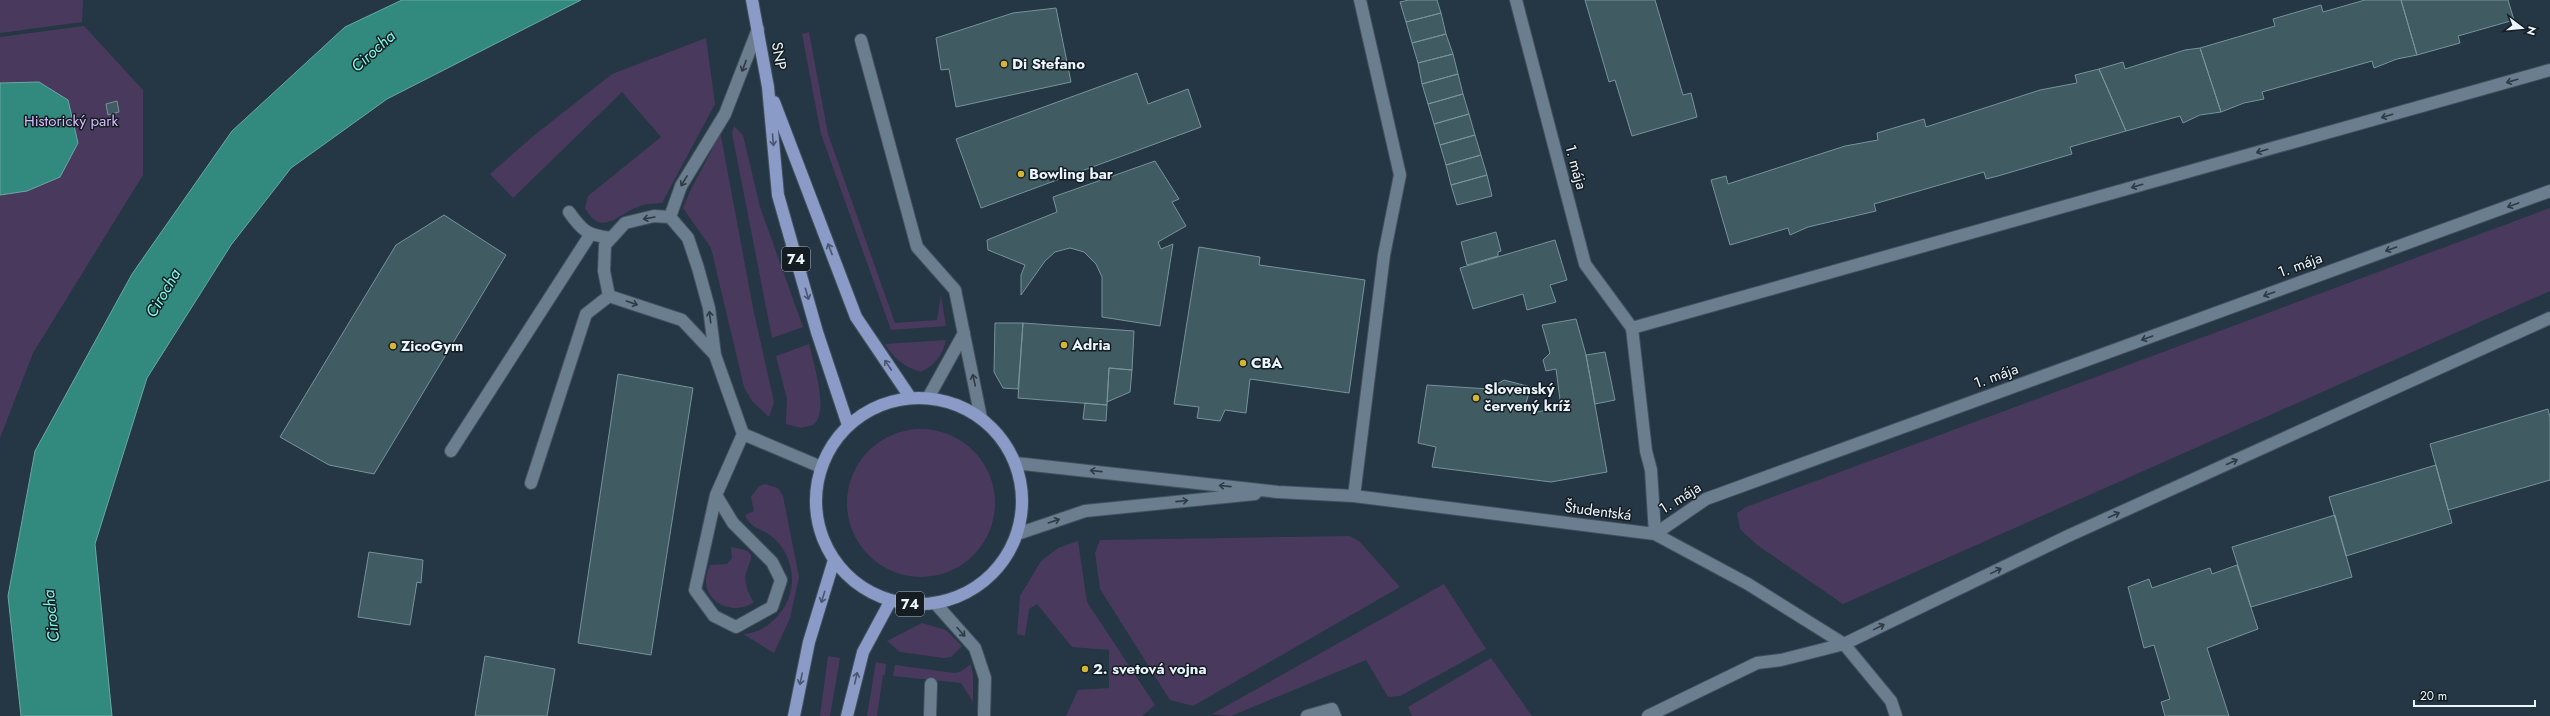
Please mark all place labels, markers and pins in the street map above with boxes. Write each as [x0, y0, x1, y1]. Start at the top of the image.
place label: Di Stefano [1012, 53, 1085, 75]
marker: Di Stefano [999, 59, 1009, 69]
place label: Bowling bar [1029, 163, 1114, 185]
marker: Bowling bar [1016, 169, 1026, 179]
place label: Adria [1071, 334, 1111, 356]
place label: ZicoGym [401, 335, 463, 357]
marker: Adria [1059, 340, 1069, 350]
marker: ZicoGym [388, 341, 398, 351]
place label: CBA [1251, 352, 1283, 374]
marker: CBA [1238, 358, 1248, 368]
place label: Slovenský červený kríž [1484, 378, 1571, 417]
marker: Slovenský červený kríž [1471, 393, 1481, 403]
place label: 2. svetová vojna [1093, 658, 1207, 680]
marker: 2. svetová vojna [1080, 664, 1090, 674]

